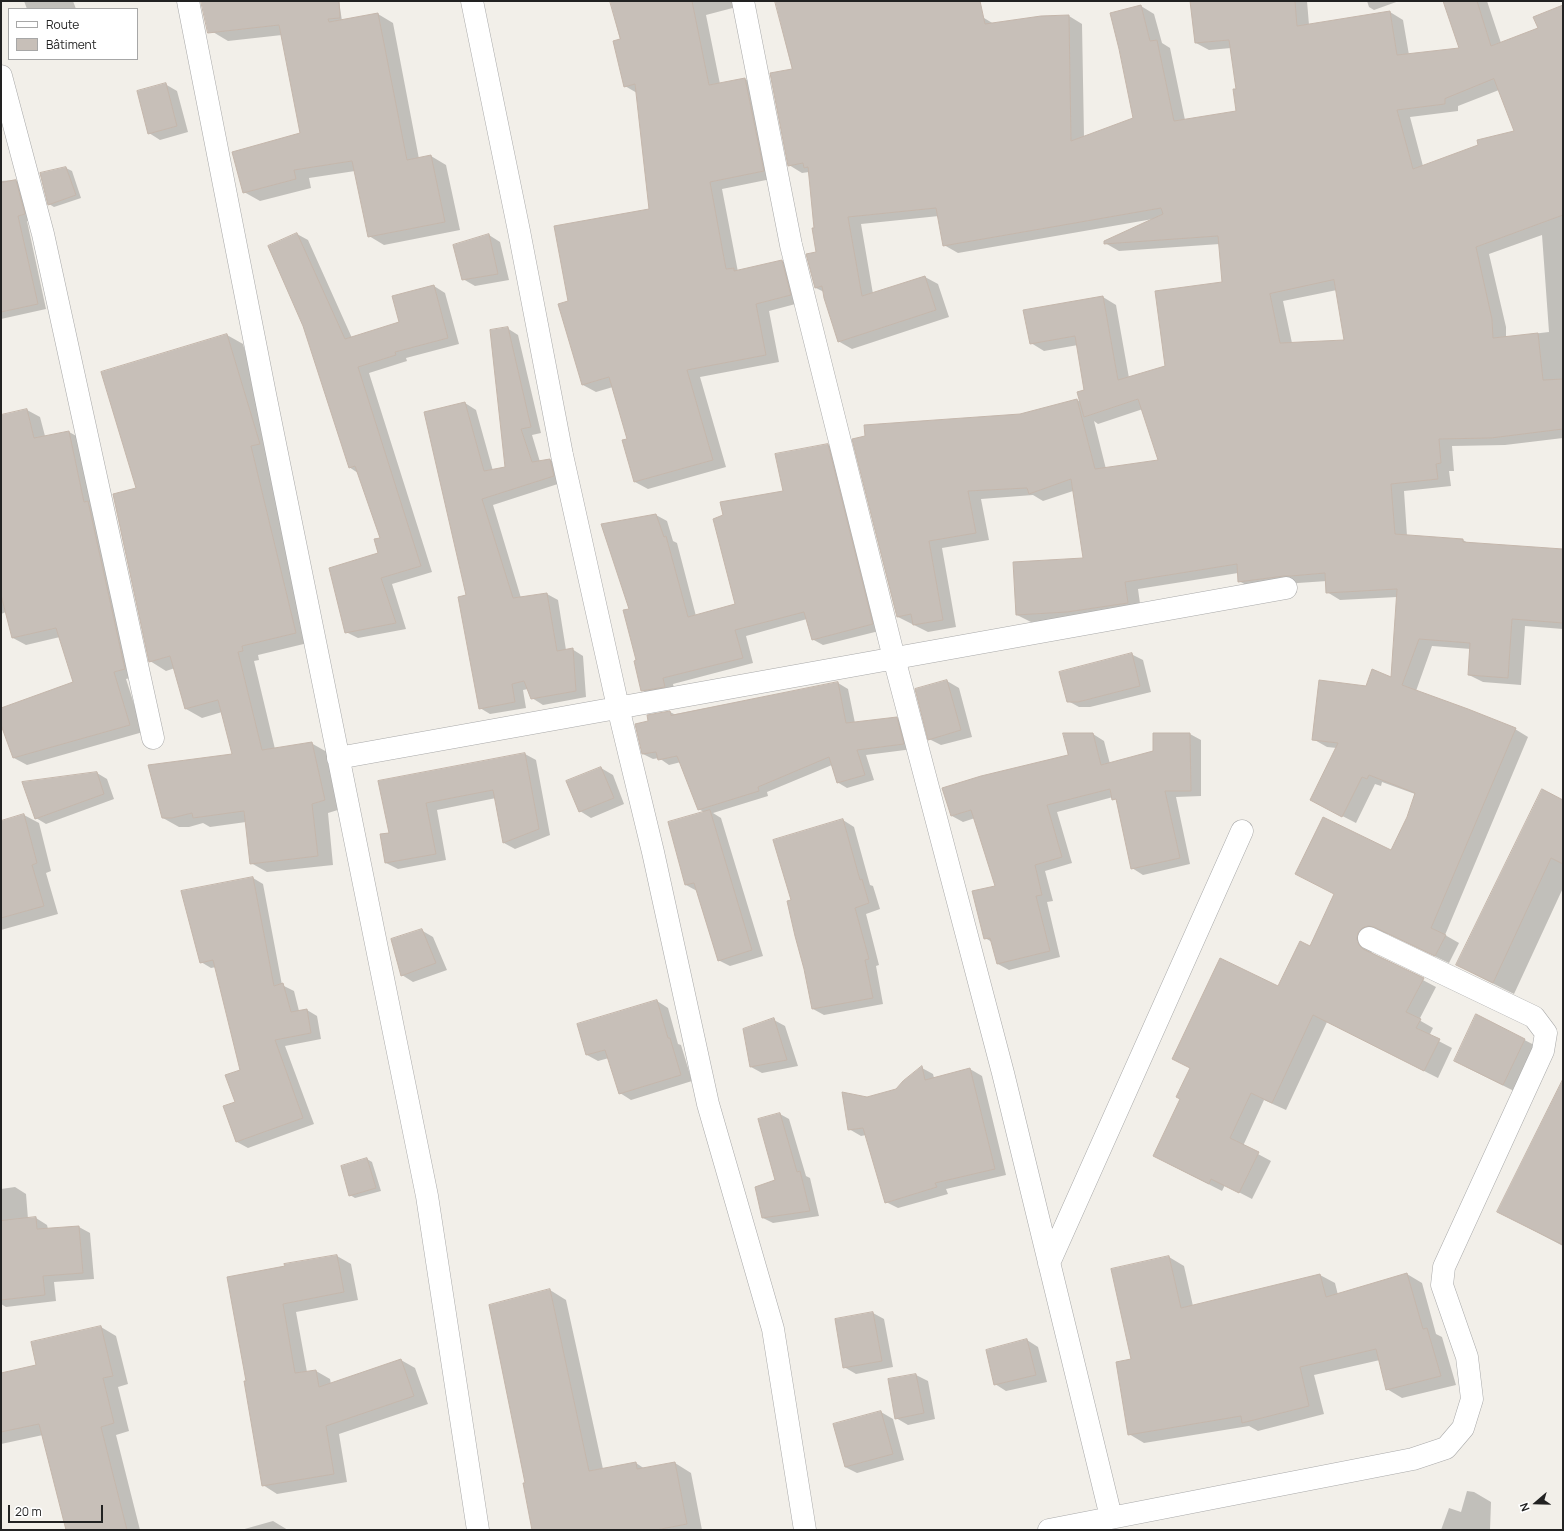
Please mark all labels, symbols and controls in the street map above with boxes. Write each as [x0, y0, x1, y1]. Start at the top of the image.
legend [8, 8, 138, 60]
text: Route [46, 16, 79, 33]
text: Bâtiment [46, 36, 97, 53]
north arrow [1516, 1483, 1556, 1523]
scale bar [10, 1497, 105, 1523]
text: N [1516, 1501, 1533, 1514]
text: 20 m [15, 1503, 42, 1520]

